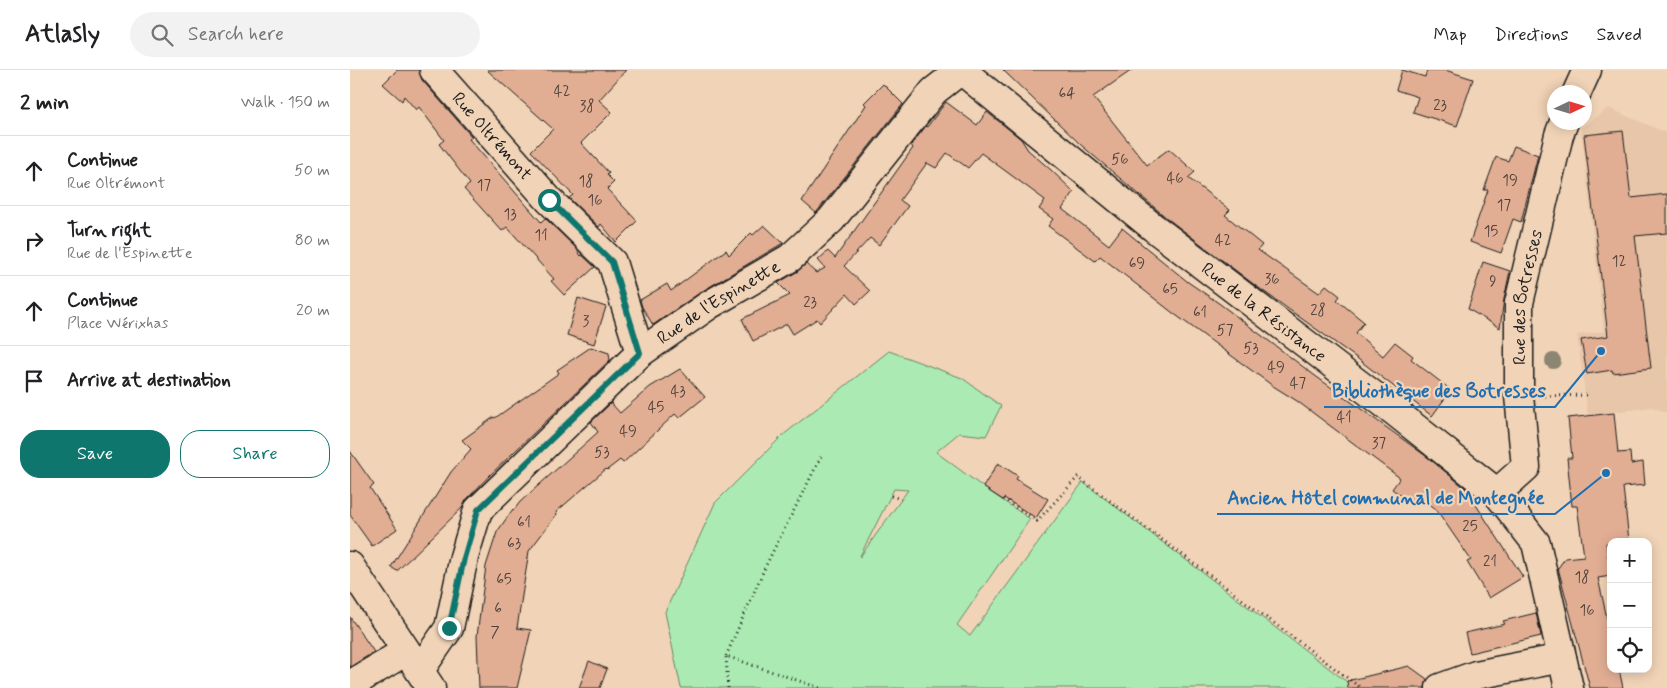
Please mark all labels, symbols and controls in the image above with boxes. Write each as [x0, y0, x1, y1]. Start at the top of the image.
search box [130, 12, 480, 57]
text: Atlasly [25, 19, 100, 50]
icon: search [148, 21, 176, 49]
text: Search here [188, 22, 284, 47]
text: Map [1434, 23, 1467, 47]
text: Directions [1495, 23, 1569, 47]
text: Saved [1597, 23, 1642, 47]
house number: 42 [554, 82, 570, 102]
house number: 64 [1059, 84, 1075, 104]
north arrow [1547, 85, 1592, 130]
street label: Rue Oltrémont [446, 87, 537, 186]
text: 2 min [20, 89, 69, 117]
text: Walk · 150 m [241, 92, 330, 113]
house number: 23 [1433, 96, 1447, 116]
house number: 38 [579, 97, 595, 117]
text: Continue [67, 148, 138, 173]
house number: 56 [1111, 150, 1129, 170]
icon: ahead [20, 157, 48, 185]
text: 50 m [294, 160, 330, 181]
house number: 46 [1166, 169, 1184, 189]
house number: 19 [1502, 171, 1518, 191]
house number: 18 [579, 172, 593, 192]
text: Rue Oltrémont [67, 173, 165, 194]
house number: 17 [477, 176, 492, 196]
route start [538, 189, 561, 212]
house number: 16 [587, 191, 603, 211]
house number: 17 [1497, 196, 1512, 216]
house number: 13 [503, 205, 517, 225]
text: Turn right [67, 218, 151, 243]
house number: 15 [1484, 222, 1498, 242]
house number: 11 [534, 226, 548, 246]
icon: right [20, 227, 48, 255]
street label: Rue des Botresses [1508, 227, 1549, 365]
text: 80 m [295, 230, 330, 251]
house number: 42 [1215, 231, 1231, 251]
text: Rue de l'Espinette [67, 243, 193, 264]
house number: 12 [1612, 252, 1626, 272]
house number: 69 [1129, 254, 1145, 274]
street label: Rue de l'Espinette [653, 255, 785, 350]
street label: Rue de la Résistance [1196, 257, 1331, 368]
house number: 36 [1264, 270, 1280, 290]
house number: 9 [1489, 272, 1497, 292]
house number: 65 [1162, 280, 1178, 300]
text: Continue [67, 288, 138, 313]
house number: 23 [803, 293, 817, 313]
icon: ahead [20, 297, 48, 325]
text: 20 m [296, 300, 330, 321]
house number: 28 [1310, 301, 1326, 321]
house number: 61 [1193, 303, 1207, 323]
house number: 3 [583, 312, 590, 332]
text: Place Wérixhas [67, 313, 168, 334]
house number: 57 [1217, 321, 1234, 341]
house number: 53 [1243, 339, 1259, 359]
house number: 49 [1267, 358, 1285, 378]
icon: arrive [20, 367, 48, 395]
text: Arrive at destination [67, 368, 231, 393]
callout: Bibliothèque des Botresses [1324, 373, 1555, 407]
house number: 47 [1290, 374, 1307, 394]
text: Bibliothèque des Botresses [1332, 379, 1547, 404]
house number: 43 [670, 382, 686, 402]
house number: 45 [648, 398, 664, 418]
house number: 41 [1336, 408, 1352, 428]
house number: 49 [619, 422, 637, 442]
button: Save [20, 430, 170, 478]
button: Share [180, 430, 330, 478]
house number: 37 [1372, 434, 1387, 454]
house number: 53 [594, 443, 610, 463]
callout: Ancien Hôtel communal de Montegnée [1217, 480, 1555, 514]
text: Ancien Hôtel communal de Montegnée [1227, 486, 1545, 514]
house number: 61 [517, 513, 531, 533]
house number: 25 [1462, 517, 1478, 537]
house number: 63 [507, 534, 521, 554]
map controls [1607, 538, 1652, 673]
button: + [1607, 538, 1652, 583]
house number: 21 [1483, 552, 1497, 572]
house number: 18 [1575, 568, 1589, 588]
house number: 65 [496, 570, 512, 590]
button: − [1607, 583, 1652, 628]
house number: 6 [494, 599, 502, 619]
house number: 16 [1579, 601, 1595, 621]
route end [438, 617, 461, 640]
house number: 7 [490, 623, 500, 643]
button: locate [1607, 628, 1652, 673]

